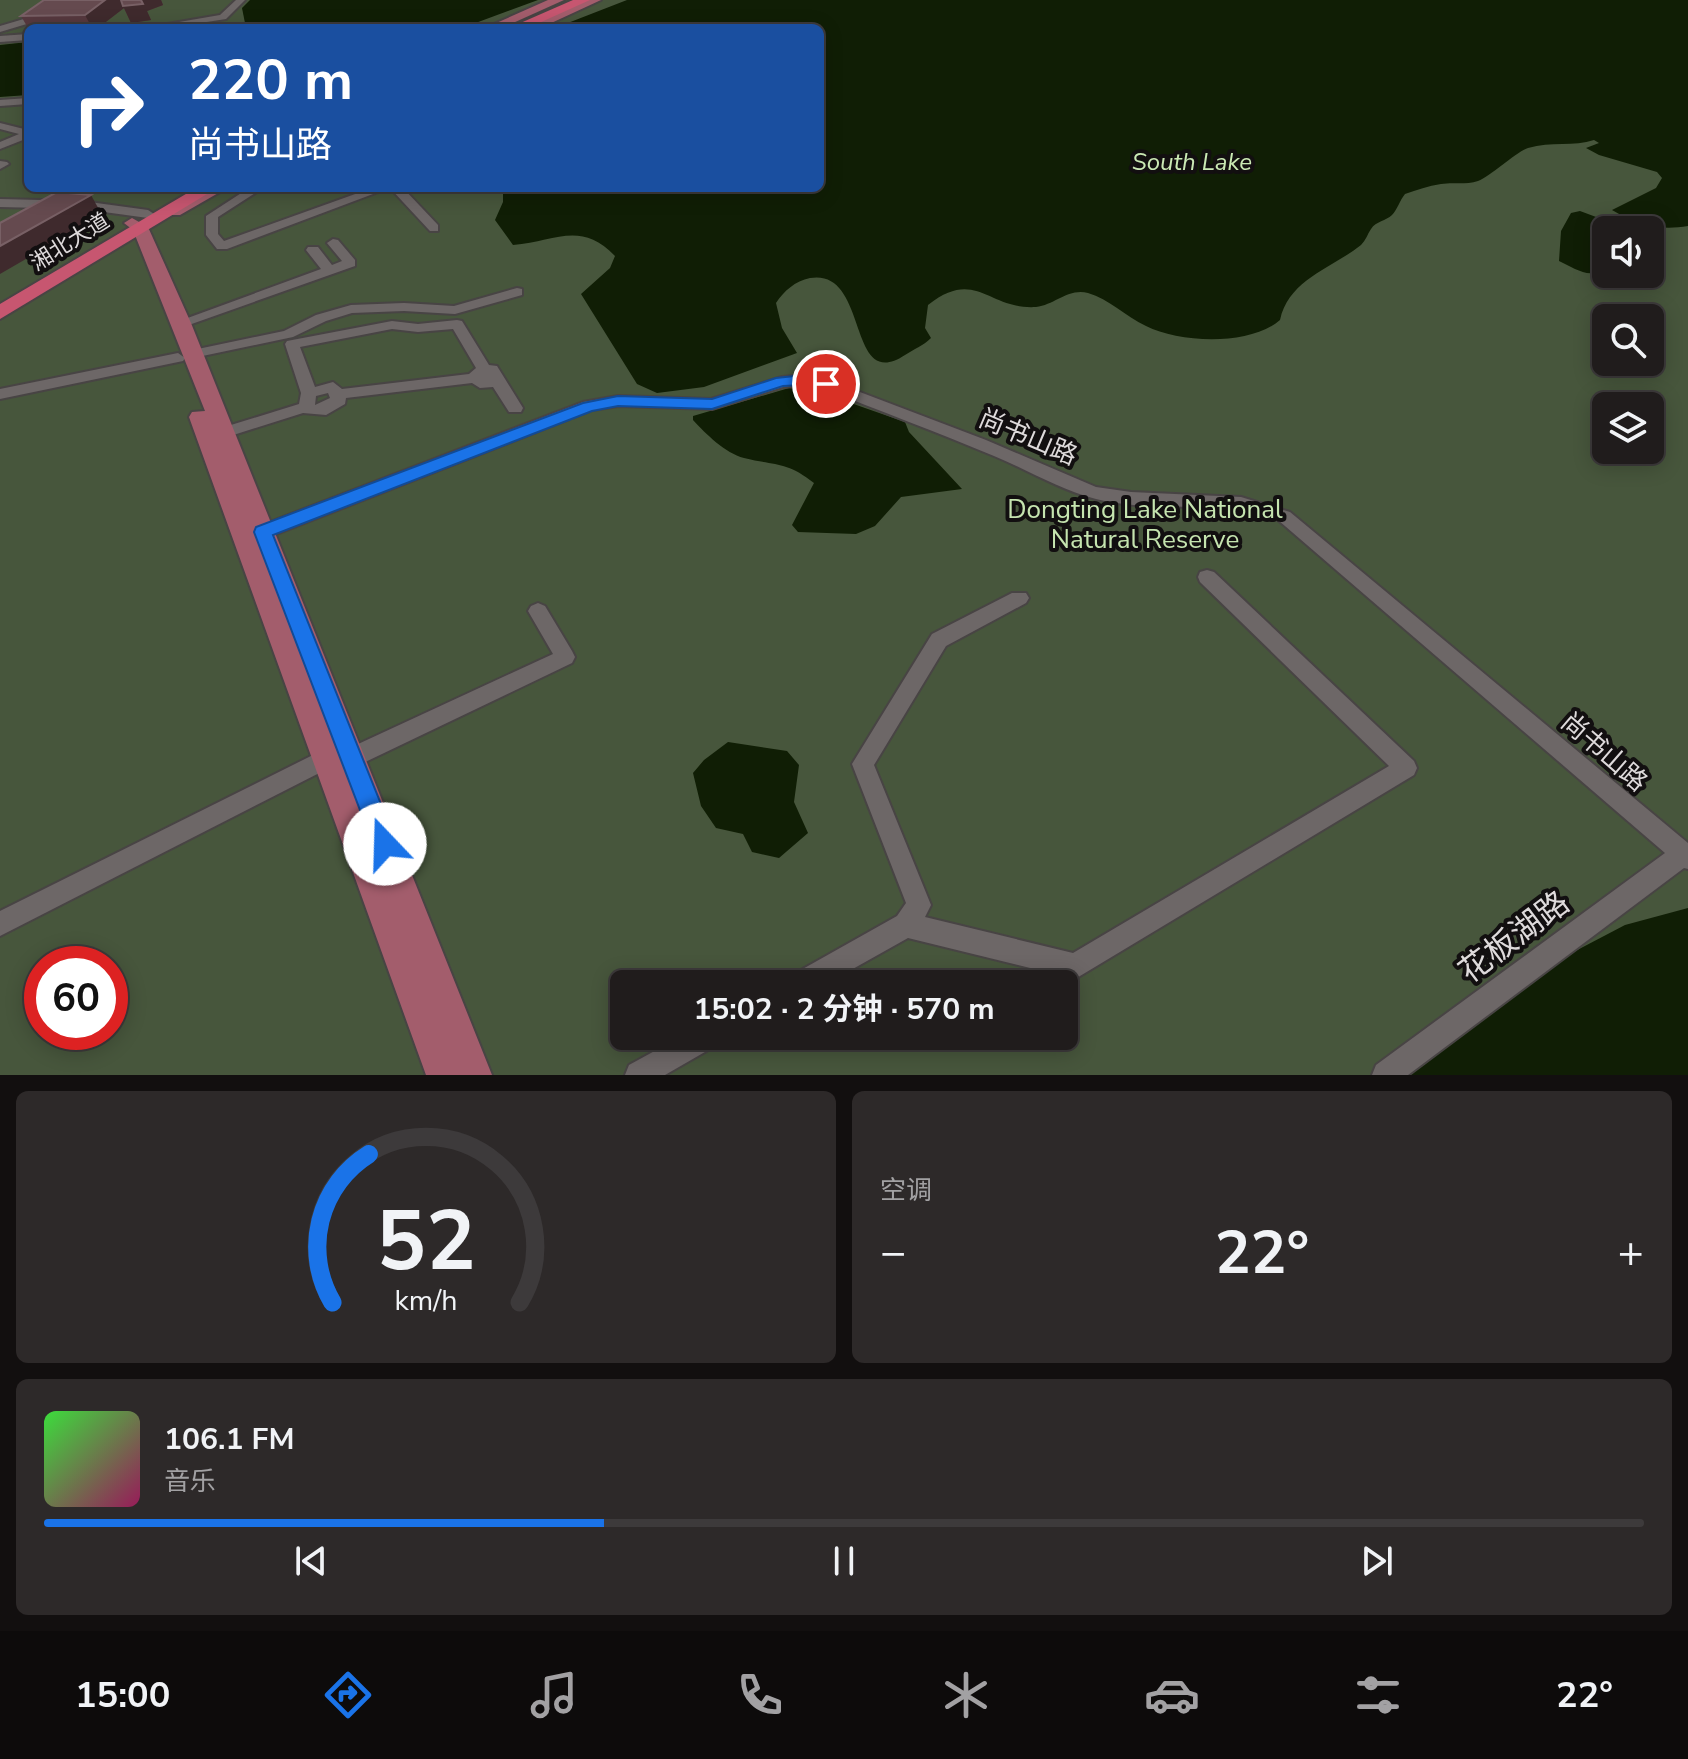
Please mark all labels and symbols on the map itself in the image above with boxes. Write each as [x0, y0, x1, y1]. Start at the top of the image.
water label: South Lake [1132, 146, 1252, 178]
street label: 湘北大道 [25, 206, 115, 278]
pin [792, 350, 860, 418]
street label: 尚书山路 [973, 401, 1083, 473]
park label: Dongting Lake National Natural Reserve [1007, 492, 1283, 557]
street label: 尚书山路 [1553, 705, 1655, 799]
position arrow [343, 802, 427, 886]
street label: 花板湖路 [1450, 881, 1578, 993]
speed limit sign: 60 [24, 946, 128, 1050]

